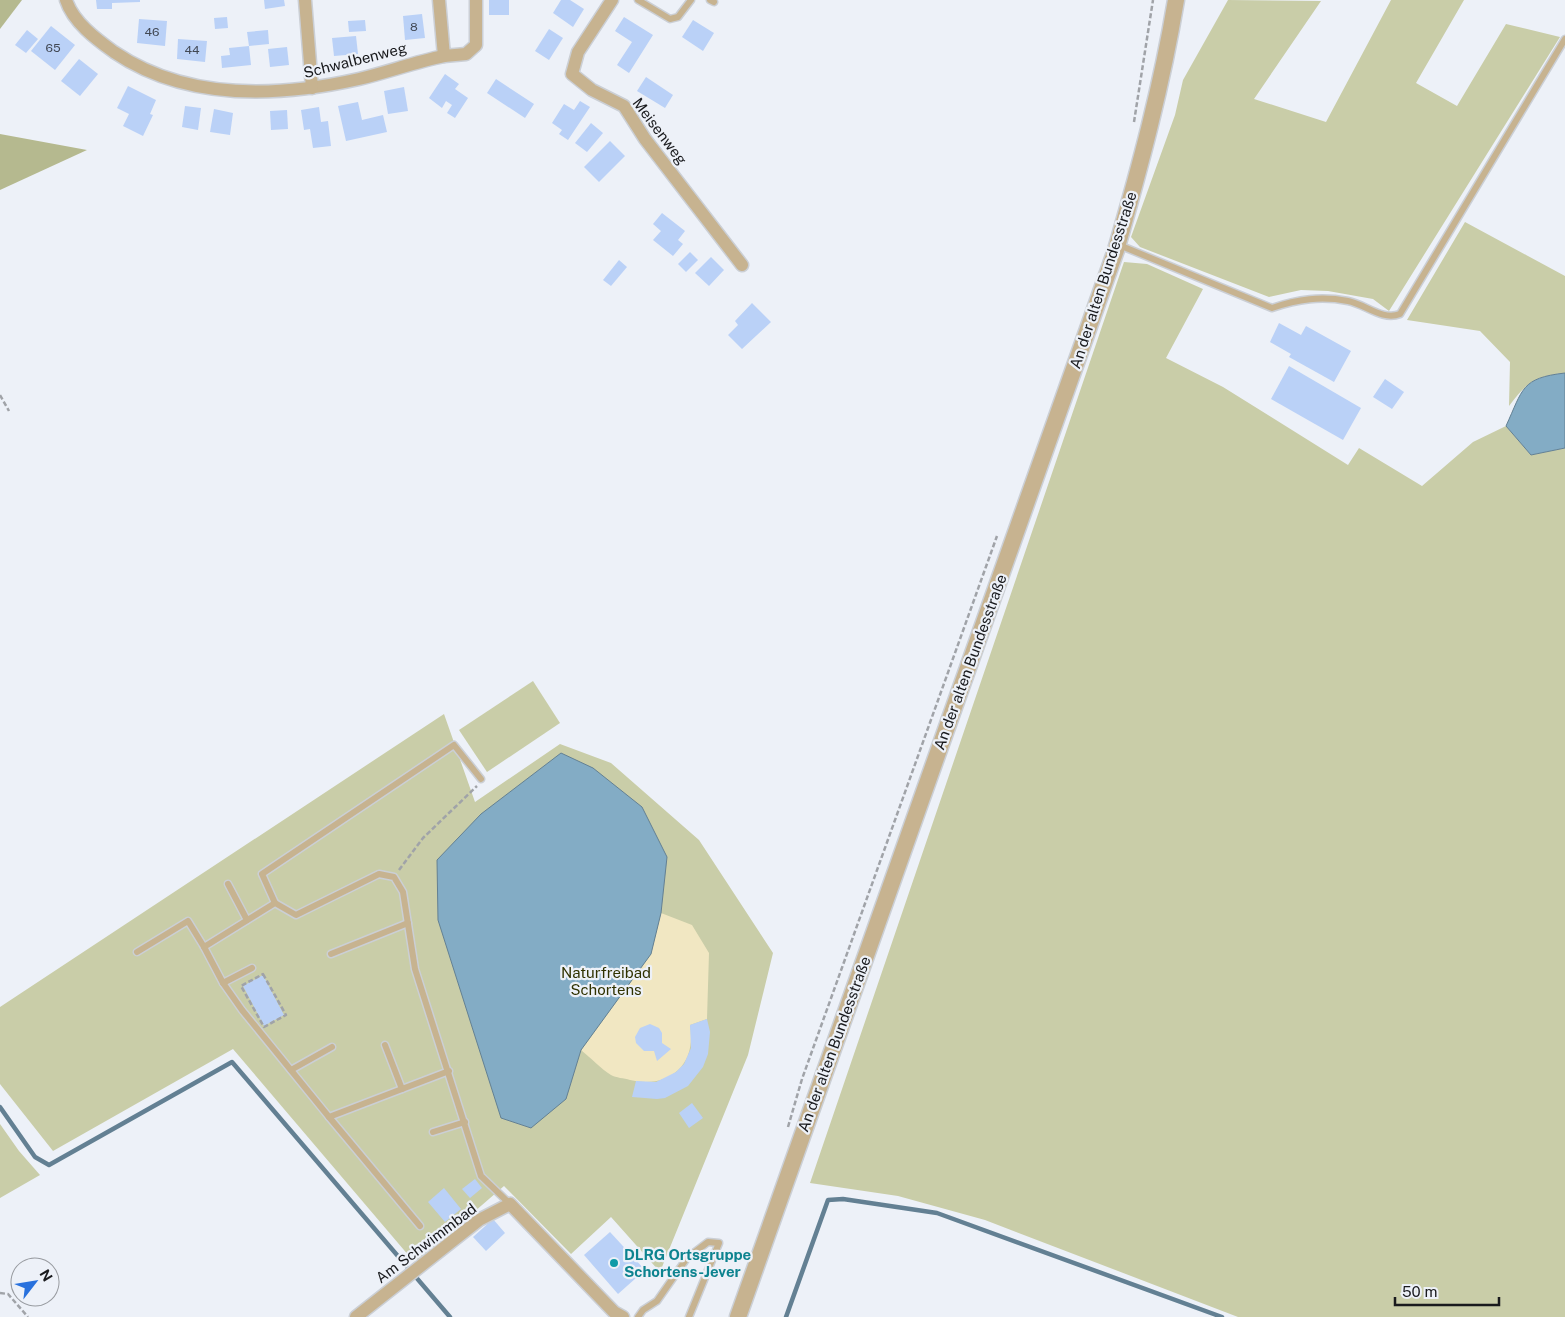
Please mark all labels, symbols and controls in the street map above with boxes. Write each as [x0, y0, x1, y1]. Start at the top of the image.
house number: 8 [410, 20, 418, 34]
house number: 46 [144, 25, 160, 39]
street label: Schwalbenweg [302, 39, 408, 81]
house number: 65 [45, 41, 61, 55]
house number: 44 [184, 43, 200, 57]
street label: Meisenweg [629, 94, 691, 168]
street label: An der alten Bundesstraße [1066, 189, 1140, 371]
street label: An der alten Bundesstraße [930, 572, 1010, 752]
street label: An der alten Bundesstraße [794, 954, 874, 1134]
park label: Naturfreibad Schortens [561, 964, 651, 998]
street label: Am Schwimmbad [372, 1200, 480, 1286]
place label: DLRG Ortsgruppe Schortens-Jever [624, 1246, 751, 1280]
north arrow [10, 1257, 60, 1307]
marker: DLRG Ortsgruppe Schortens-Jever [608, 1257, 620, 1269]
text: N [36, 1266, 56, 1284]
scale bar [1395, 1274, 1499, 1306]
text: 50 m [1402, 1283, 1437, 1300]

